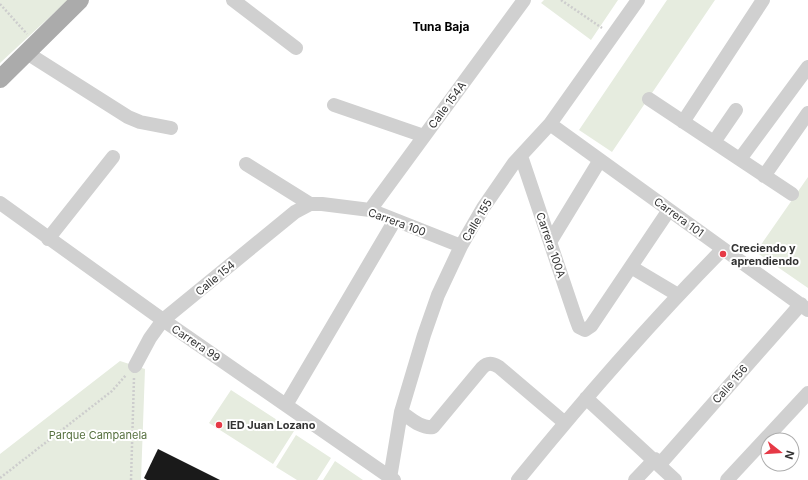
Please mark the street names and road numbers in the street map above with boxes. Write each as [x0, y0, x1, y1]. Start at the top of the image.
street label: Calle 154A [425, 78, 469, 131]
street label: Carrera 101 [651, 194, 707, 240]
street label: Calle 155 [459, 196, 495, 244]
street label: Carrera 100 [366, 205, 428, 239]
street label: Carrera 100A [533, 210, 569, 280]
street label: Calle 154 [192, 257, 238, 299]
street label: Carrera 99 [169, 322, 223, 365]
street label: Calle 156 [709, 362, 751, 406]

